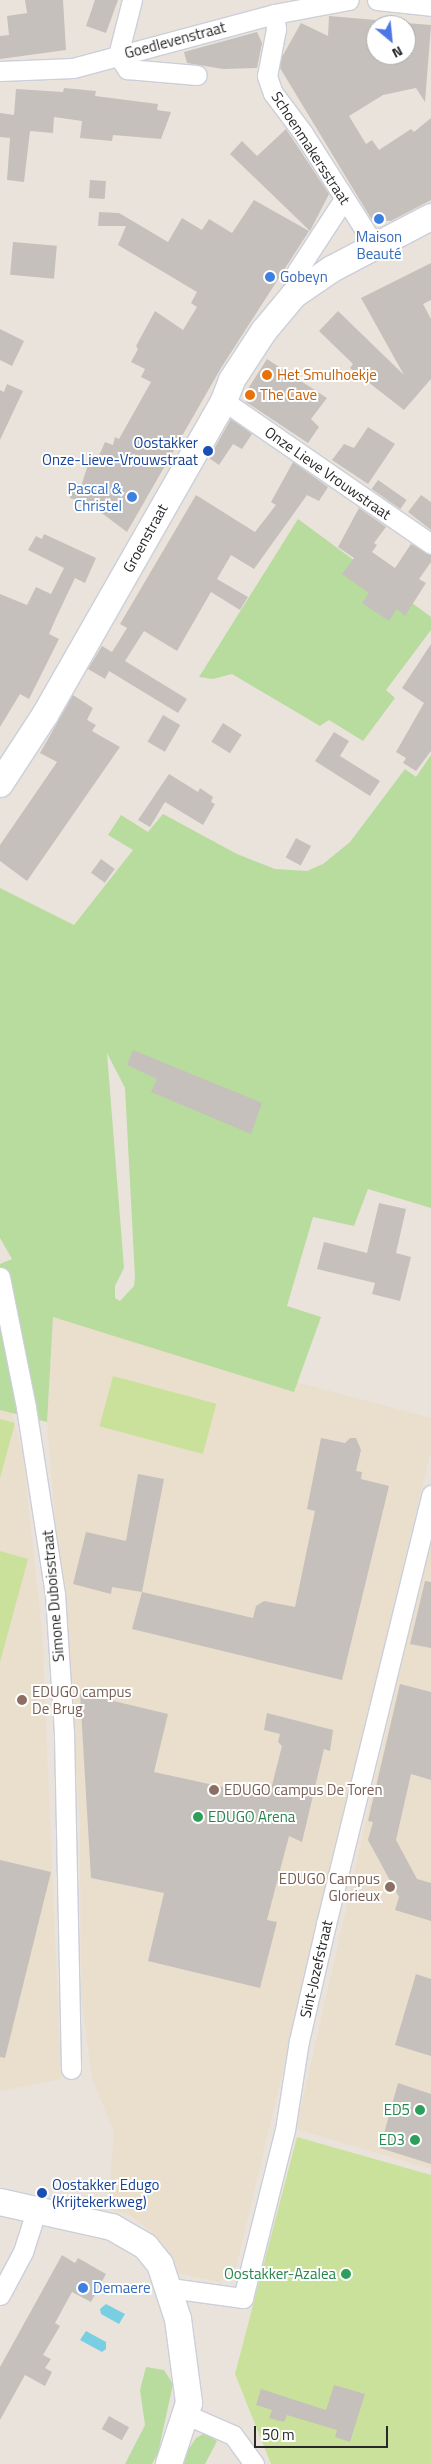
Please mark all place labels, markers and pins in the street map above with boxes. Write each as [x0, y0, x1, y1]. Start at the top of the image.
marker: Maison Beauté [373, 213, 385, 225]
place label: Maison Beauté [356, 227, 402, 262]
place label: Gobeyn [280, 268, 328, 286]
marker: Gobeyn [264, 271, 276, 283]
place label: Het Smulhoekje [277, 366, 377, 384]
marker: Het Smulhoekje [261, 369, 273, 381]
place label: The Cave [260, 386, 317, 404]
marker: The Cave [244, 389, 256, 401]
place label: Oostakker Onze-Lieve-Vrouwstraat [42, 433, 198, 468]
marker: Oostakker Onze-Lieve-Vrouwstraat [202, 445, 214, 457]
place label: Pascal & Christel [68, 479, 122, 514]
marker: Pascal & Christel [126, 491, 138, 503]
place label: EDUGO campus De Brug [32, 1682, 132, 1717]
marker: EDUGO campus De Brug [16, 1694, 28, 1706]
place label: EDUGO campus De Toren [224, 1781, 382, 1799]
marker: EDUGO campus De Toren [208, 1784, 220, 1796]
place label: EDUGO Arena [208, 1808, 295, 1826]
marker: EDUGO Arena [192, 1811, 204, 1823]
place label: EDUGO Campus Glorieux [279, 1869, 380, 1904]
marker: EDUGO Campus Glorieux [384, 1881, 396, 1893]
place label: ED5 [384, 2101, 410, 2119]
marker: ED5 [414, 2104, 426, 2116]
place label: ED3 [379, 2131, 405, 2149]
marker: ED3 [409, 2134, 421, 2146]
place label: Oostakker Edugo (Krijtekerkweg) [52, 2175, 160, 2210]
marker: Oostakker Edugo (Krijtekerkweg) [36, 2187, 48, 2199]
place label: Oostakker-Azalea [224, 2265, 336, 2283]
marker: Oostakker-Azalea [340, 2268, 352, 2280]
place label: Demaere [93, 2279, 150, 2297]
marker: Demaere [77, 2282, 89, 2294]

